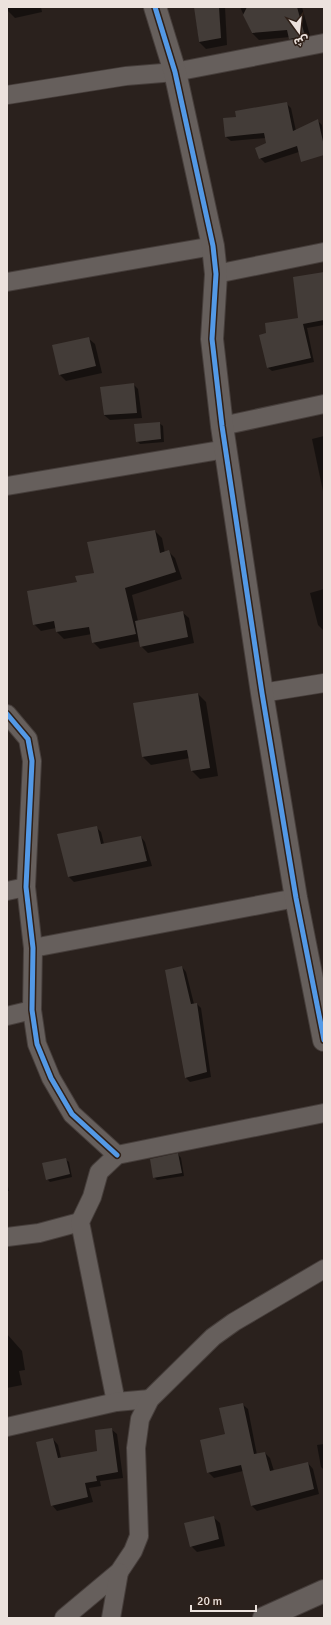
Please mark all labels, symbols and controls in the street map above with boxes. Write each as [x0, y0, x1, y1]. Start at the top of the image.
north arrow [279, 12, 319, 52]
text: ش [292, 33, 310, 49]
scale bar [191, 1587, 256, 1613]
text: 20 m [197, 1594, 222, 1609]

